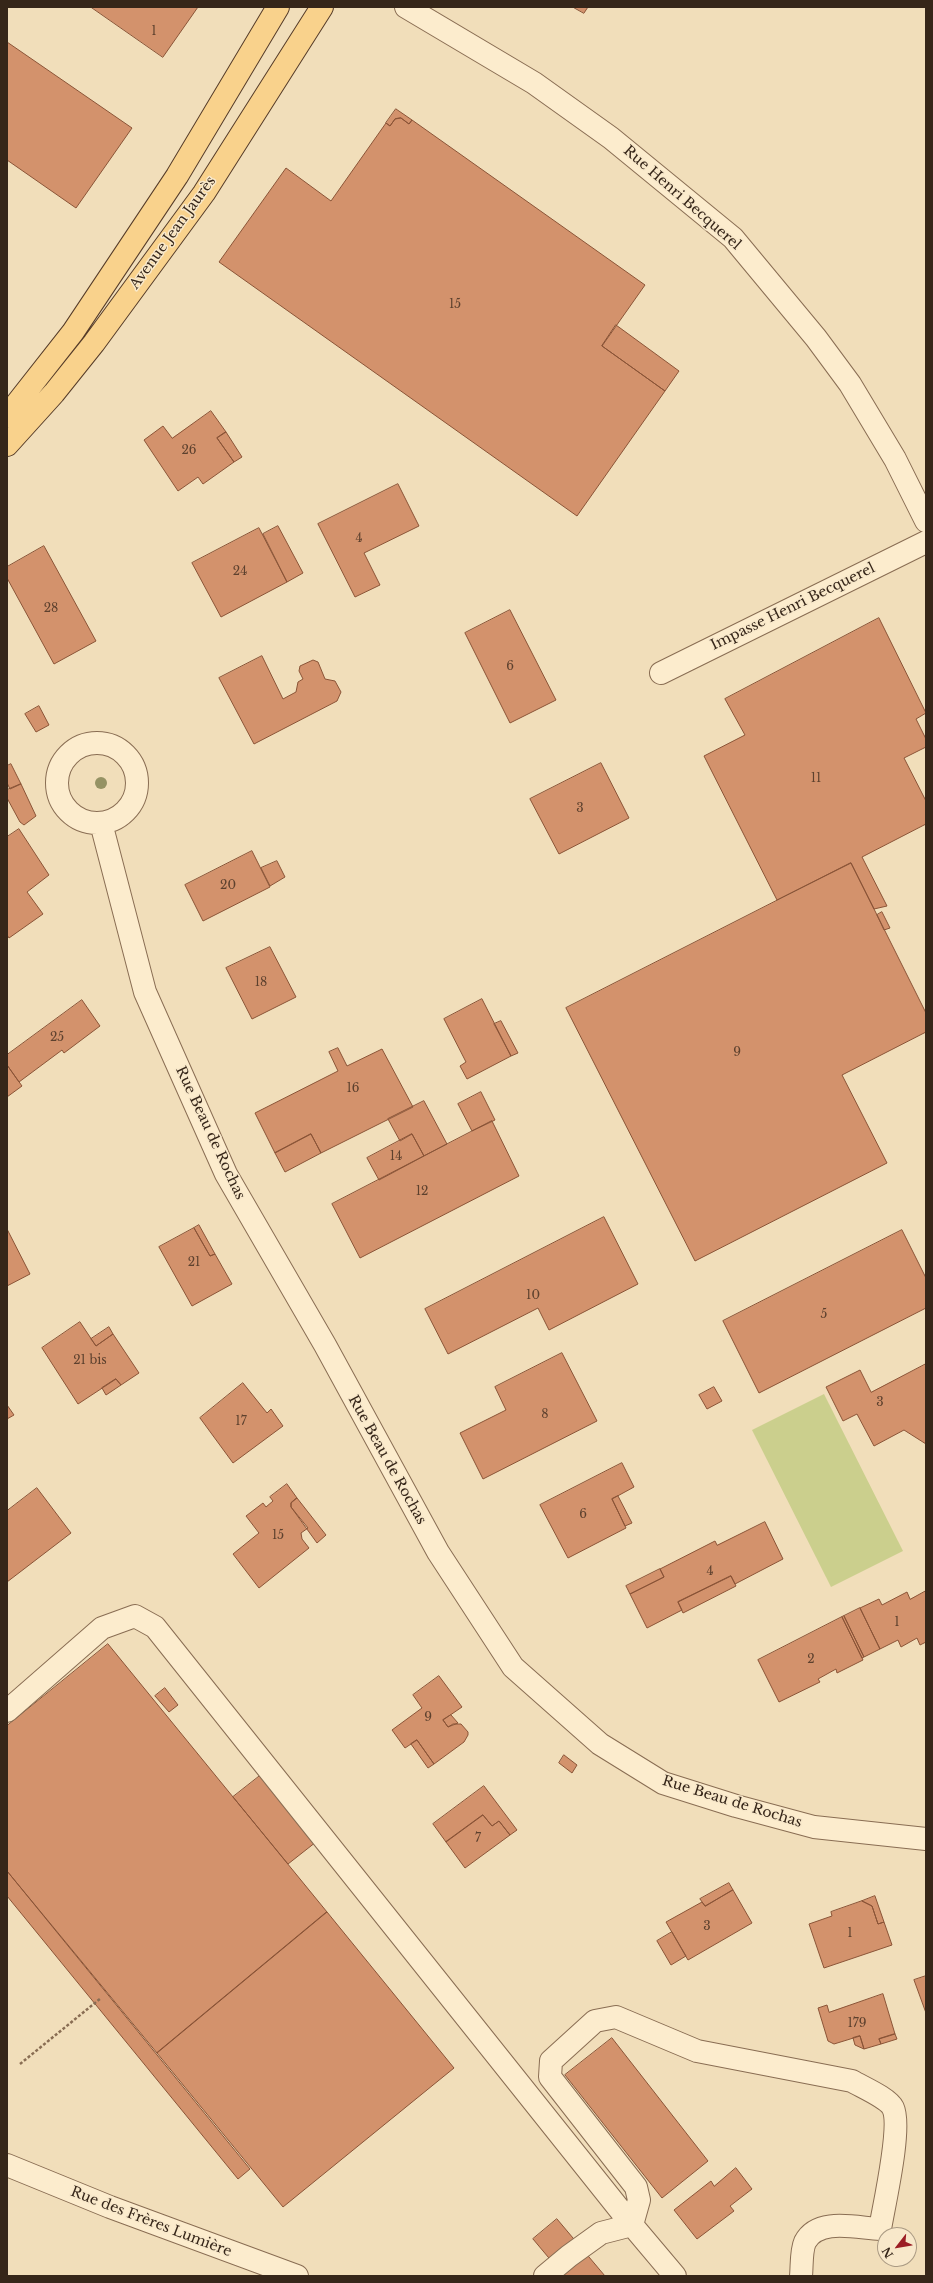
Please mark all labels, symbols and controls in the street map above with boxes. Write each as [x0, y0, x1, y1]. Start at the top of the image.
house number: 1 [151, 25, 157, 39]
street label: Rue Henri Becquerel [620, 142, 744, 254]
street label: Avenue Jean Jaurès [127, 173, 219, 293]
house number: 15 [449, 298, 461, 312]
house number: 26 [181, 444, 197, 458]
house number: 4 [355, 532, 363, 546]
street label: Impasse Henri Becquerel [708, 560, 878, 654]
house number: 24 [233, 565, 247, 579]
house number: 28 [44, 602, 58, 616]
house number: 6 [506, 660, 514, 674]
house number: 11 [811, 772, 821, 786]
house number: 3 [576, 802, 584, 816]
house number: 20 [220, 879, 236, 893]
house number: 18 [255, 976, 267, 990]
house number: 25 [50, 1031, 64, 1045]
house number: 9 [733, 1046, 741, 1060]
street label: Rue Beau de Rochas [172, 1064, 248, 1202]
house number: 16 [346, 1082, 360, 1096]
house number: 14 [390, 1150, 402, 1164]
house number: 12 [416, 1185, 428, 1199]
house number: 21 [188, 1256, 200, 1270]
house number: 10 [526, 1289, 540, 1303]
house number: 5 [821, 1308, 827, 1322]
house number: 21 bis [73, 1354, 107, 1368]
street label: Rue Beau de Rochas [344, 1392, 430, 1528]
house number: 3 [876, 1396, 884, 1410]
house number: 8 [541, 1408, 549, 1422]
house number: 17 [235, 1415, 247, 1429]
house number: 6 [579, 1508, 587, 1522]
house number: 15 [272, 1529, 284, 1543]
house number: 4 [706, 1565, 714, 1579]
house number: 1 [894, 1616, 900, 1630]
house number: 2 [807, 1653, 815, 1667]
house number: 9 [424, 1711, 432, 1725]
street label: Rue Beau de Rochas [660, 1773, 804, 1831]
house number: 7 [475, 1832, 481, 1846]
house number: 3 [703, 1920, 711, 1934]
house number: 1 [847, 1927, 853, 1941]
house number: 179 [847, 2017, 867, 2031]
street label: Rue des Frères Lumière [68, 2184, 234, 2260]
north arrow [877, 2227, 917, 2267]
text: N [879, 2245, 896, 2261]

